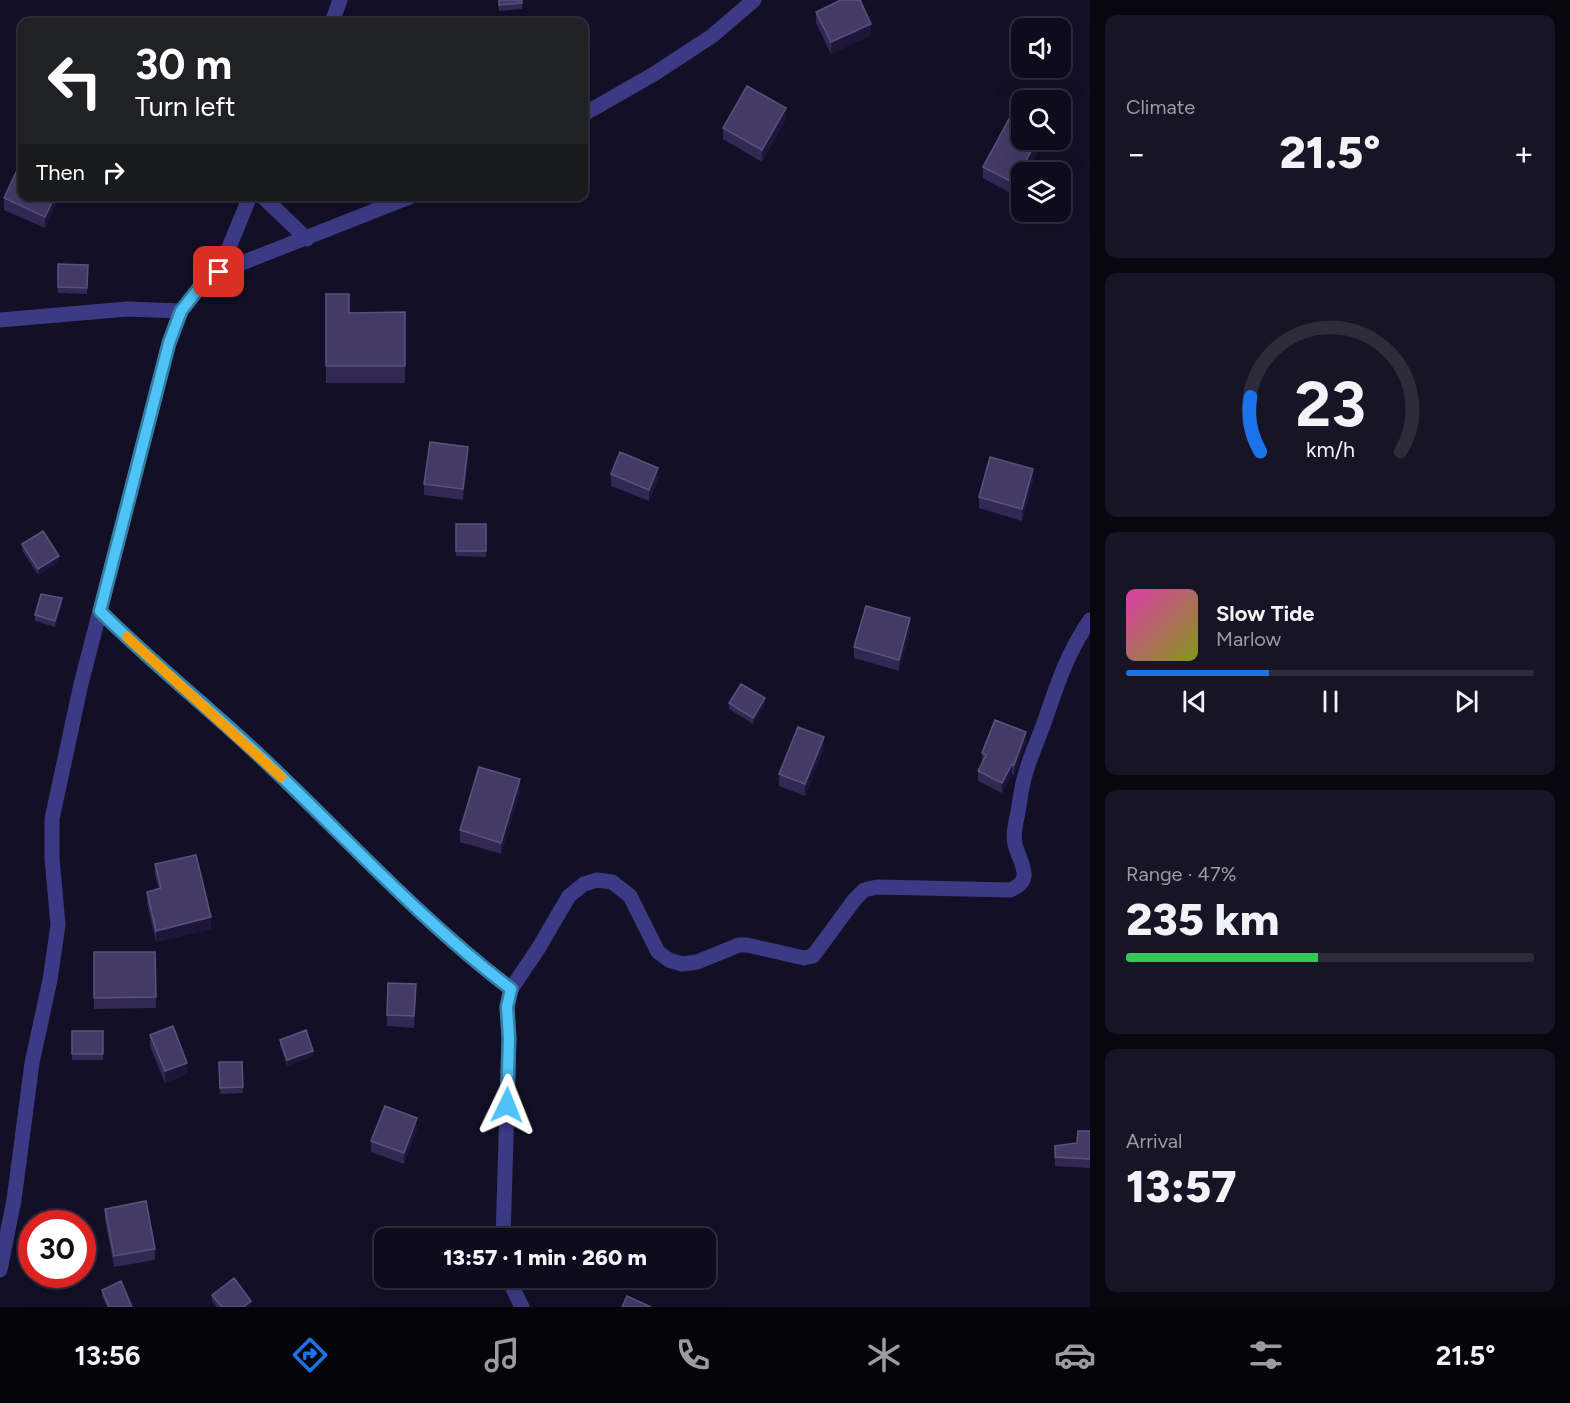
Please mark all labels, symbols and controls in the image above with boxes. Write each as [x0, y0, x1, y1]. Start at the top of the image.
map controls [1011, 18, 1071, 222]
button: sound [1011, 18, 1071, 78]
text: 30 m [135, 39, 232, 90]
icon: left [36, 42, 114, 120]
text: Turn left [135, 90, 235, 123]
button: search [1011, 90, 1071, 150]
text: Climate [1126, 95, 1195, 119]
text: 21.5° [1279, 125, 1381, 179]
text: − [1126, 134, 1147, 173]
text: + [1513, 134, 1534, 173]
icon: right [97, 156, 130, 189]
text: Then [36, 159, 85, 186]
button: layers [1011, 162, 1071, 222]
pin [193, 246, 244, 297]
icon: arrive [202, 255, 235, 288]
text: 23 [1295, 367, 1365, 442]
text: km/h [1306, 438, 1354, 463]
text: Slow Tide [1216, 600, 1315, 627]
text: Marlow [1216, 627, 1281, 651]
icon: previous [1178, 685, 1211, 718]
icon: pause [1314, 685, 1347, 718]
icon: next [1450, 685, 1483, 718]
text: Range · 47% [1126, 862, 1236, 886]
text: 235 km [1126, 892, 1279, 946]
position arrow [475, 1073, 539, 1137]
text: Arrival [1126, 1129, 1182, 1153]
text: 13:57 [1126, 1159, 1237, 1213]
speed limit sign: 30 [18, 1210, 96, 1288]
text: 13:57 · 1 min · 260 m [443, 1244, 647, 1271]
icon: directions [289, 1334, 331, 1376]
icon: music [481, 1334, 523, 1376]
icon: phone [672, 1334, 714, 1376]
icon: climate [863, 1334, 905, 1376]
icon: car [1054, 1334, 1096, 1376]
icon: filters [1245, 1334, 1287, 1376]
text: 13:56 [75, 1339, 140, 1372]
text: 21.5° [1436, 1339, 1495, 1372]

